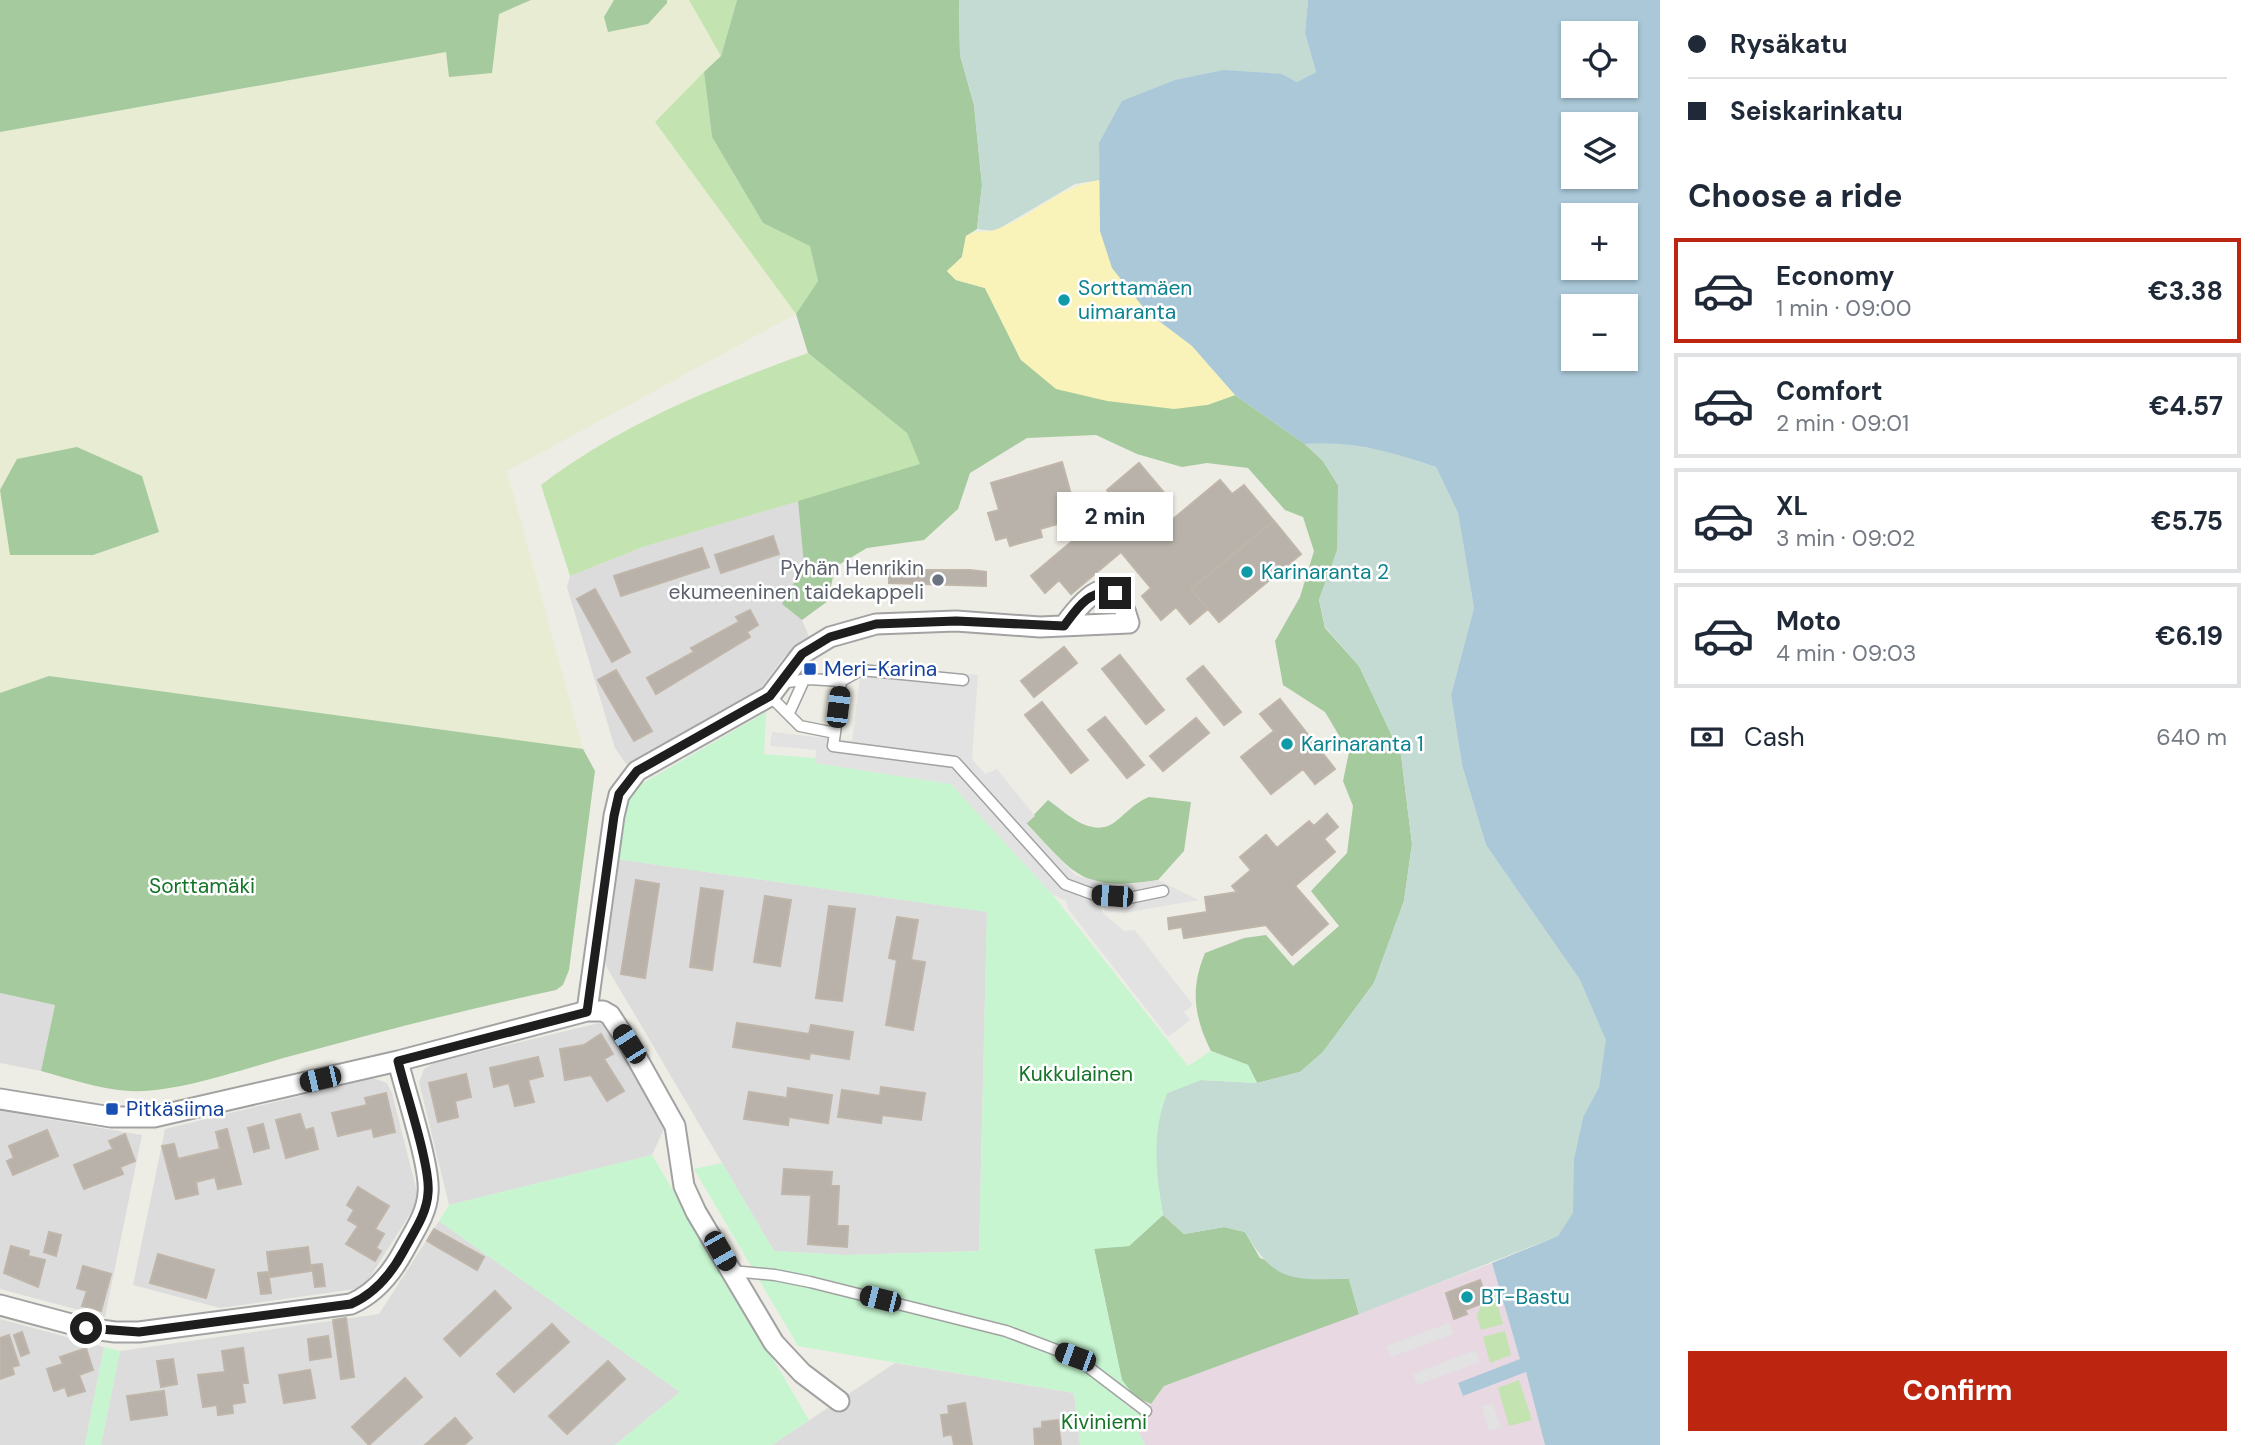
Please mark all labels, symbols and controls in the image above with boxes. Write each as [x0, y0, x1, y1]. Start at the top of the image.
map controls [1561, 21, 1638, 371]
button: locate [1561, 21, 1638, 98]
text: Rysäkatu [1730, 27, 1847, 61]
text: Seiskarinkatu [1730, 94, 1903, 128]
button: layers [1561, 112, 1638, 189]
text: Choose a ride [1688, 175, 1903, 217]
button: + [1561, 203, 1638, 280]
icon: car [1692, 259, 1755, 322]
text: Economy [1776, 259, 1894, 293]
place label: Sorttamäen uimaranta [1078, 274, 1192, 326]
text: €3.38 [2148, 274, 2223, 308]
marker: Sorttamäen uimaranta [1056, 292, 1072, 308]
text: 1 min · 09:00 [1776, 293, 1912, 323]
button: − [1561, 294, 1638, 371]
icon: car [1692, 374, 1755, 437]
text: Comfort [1776, 374, 1882, 408]
text: €4.57 [2149, 389, 2223, 423]
text: 2 min · 09:01 [1776, 408, 1909, 438]
icon: car [1692, 489, 1755, 552]
text: XL [1776, 489, 1808, 523]
callout: 2 min [1057, 491, 1173, 540]
text: 2 min [1085, 501, 1145, 531]
text: €5.75 [2151, 504, 2223, 538]
text: 3 min · 09:02 [1776, 523, 1915, 553]
place label: Pyhän Henrikin ekumeeninen taidekappeli [669, 554, 924, 606]
place label: Karinaranta 2 [1261, 558, 1389, 586]
marker: Karinaranta 2 [1239, 564, 1255, 580]
marker: Pyhän Henrikin ekumeeninen taidekappeli [930, 572, 946, 588]
route end [1099, 577, 1131, 609]
icon: car [1692, 604, 1755, 667]
text: Moto [1776, 604, 1841, 638]
text: €6.19 [2155, 619, 2223, 653]
text: 4 min · 09:03 [1776, 638, 1916, 668]
place label: Meri-Karina [824, 655, 937, 683]
marker: Meri-Karina [802, 661, 818, 677]
car [826, 685, 851, 729]
icon: cash [1688, 718, 1726, 756]
text: Cash [1744, 720, 1805, 754]
text: 640 m [2156, 722, 2227, 752]
place label: Karinaranta 1 [1301, 730, 1424, 758]
marker: Karinaranta 1 [1279, 736, 1295, 752]
park label: Sorttamäki [149, 872, 255, 900]
car [1091, 884, 1134, 908]
car [609, 1021, 650, 1067]
park label: Kukkulainen [1019, 1060, 1133, 1088]
car [298, 1064, 343, 1094]
place label: Pitkäsiima [126, 1095, 224, 1123]
marker: Pitkäsiima [104, 1101, 120, 1117]
car [701, 1228, 740, 1274]
place label: BT-Bastu [1481, 1283, 1570, 1311]
car [858, 1284, 903, 1314]
marker: BT-Bastu [1459, 1289, 1475, 1305]
route start [70, 1312, 102, 1344]
car [1052, 1340, 1099, 1374]
button: Confirm [1688, 1351, 2227, 1431]
park label: Kiviniemi [1061, 1408, 1147, 1436]

